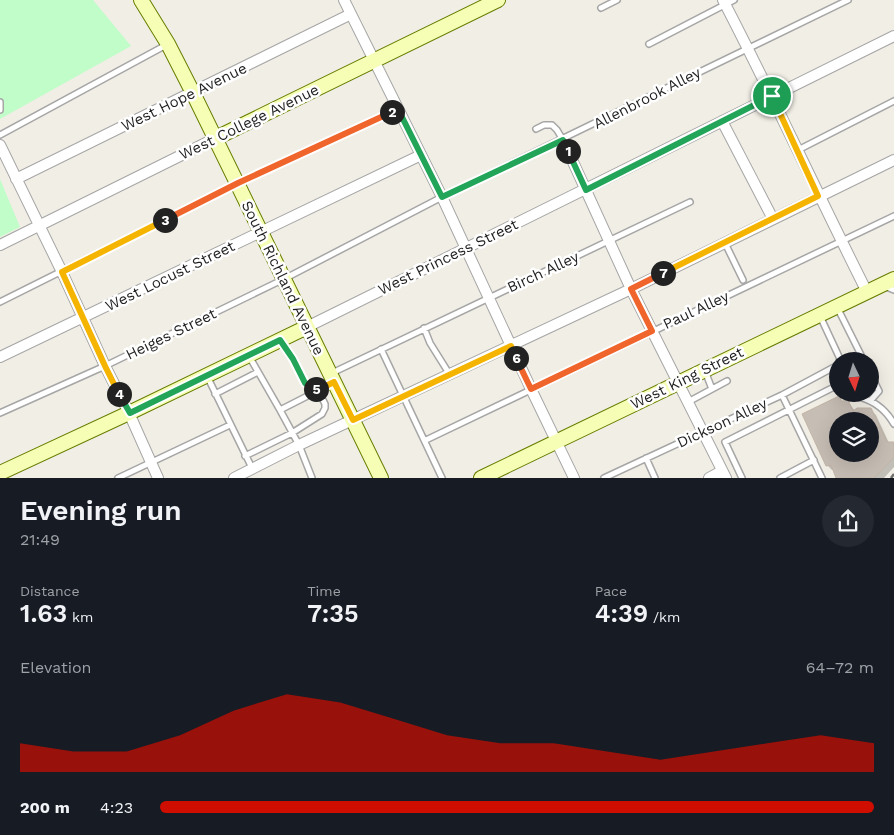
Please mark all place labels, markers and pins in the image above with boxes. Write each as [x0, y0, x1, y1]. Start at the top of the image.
pin [751, 75, 793, 117]
pin: 2 [380, 100, 404, 124]
pin: 1 [556, 138, 580, 164]
pin: 3 [152, 208, 178, 232]
pin: 7 [650, 260, 676, 286]
pin: 6 [504, 346, 528, 370]
pin: 5 [304, 376, 328, 402]
pin: 4 [106, 382, 132, 406]

